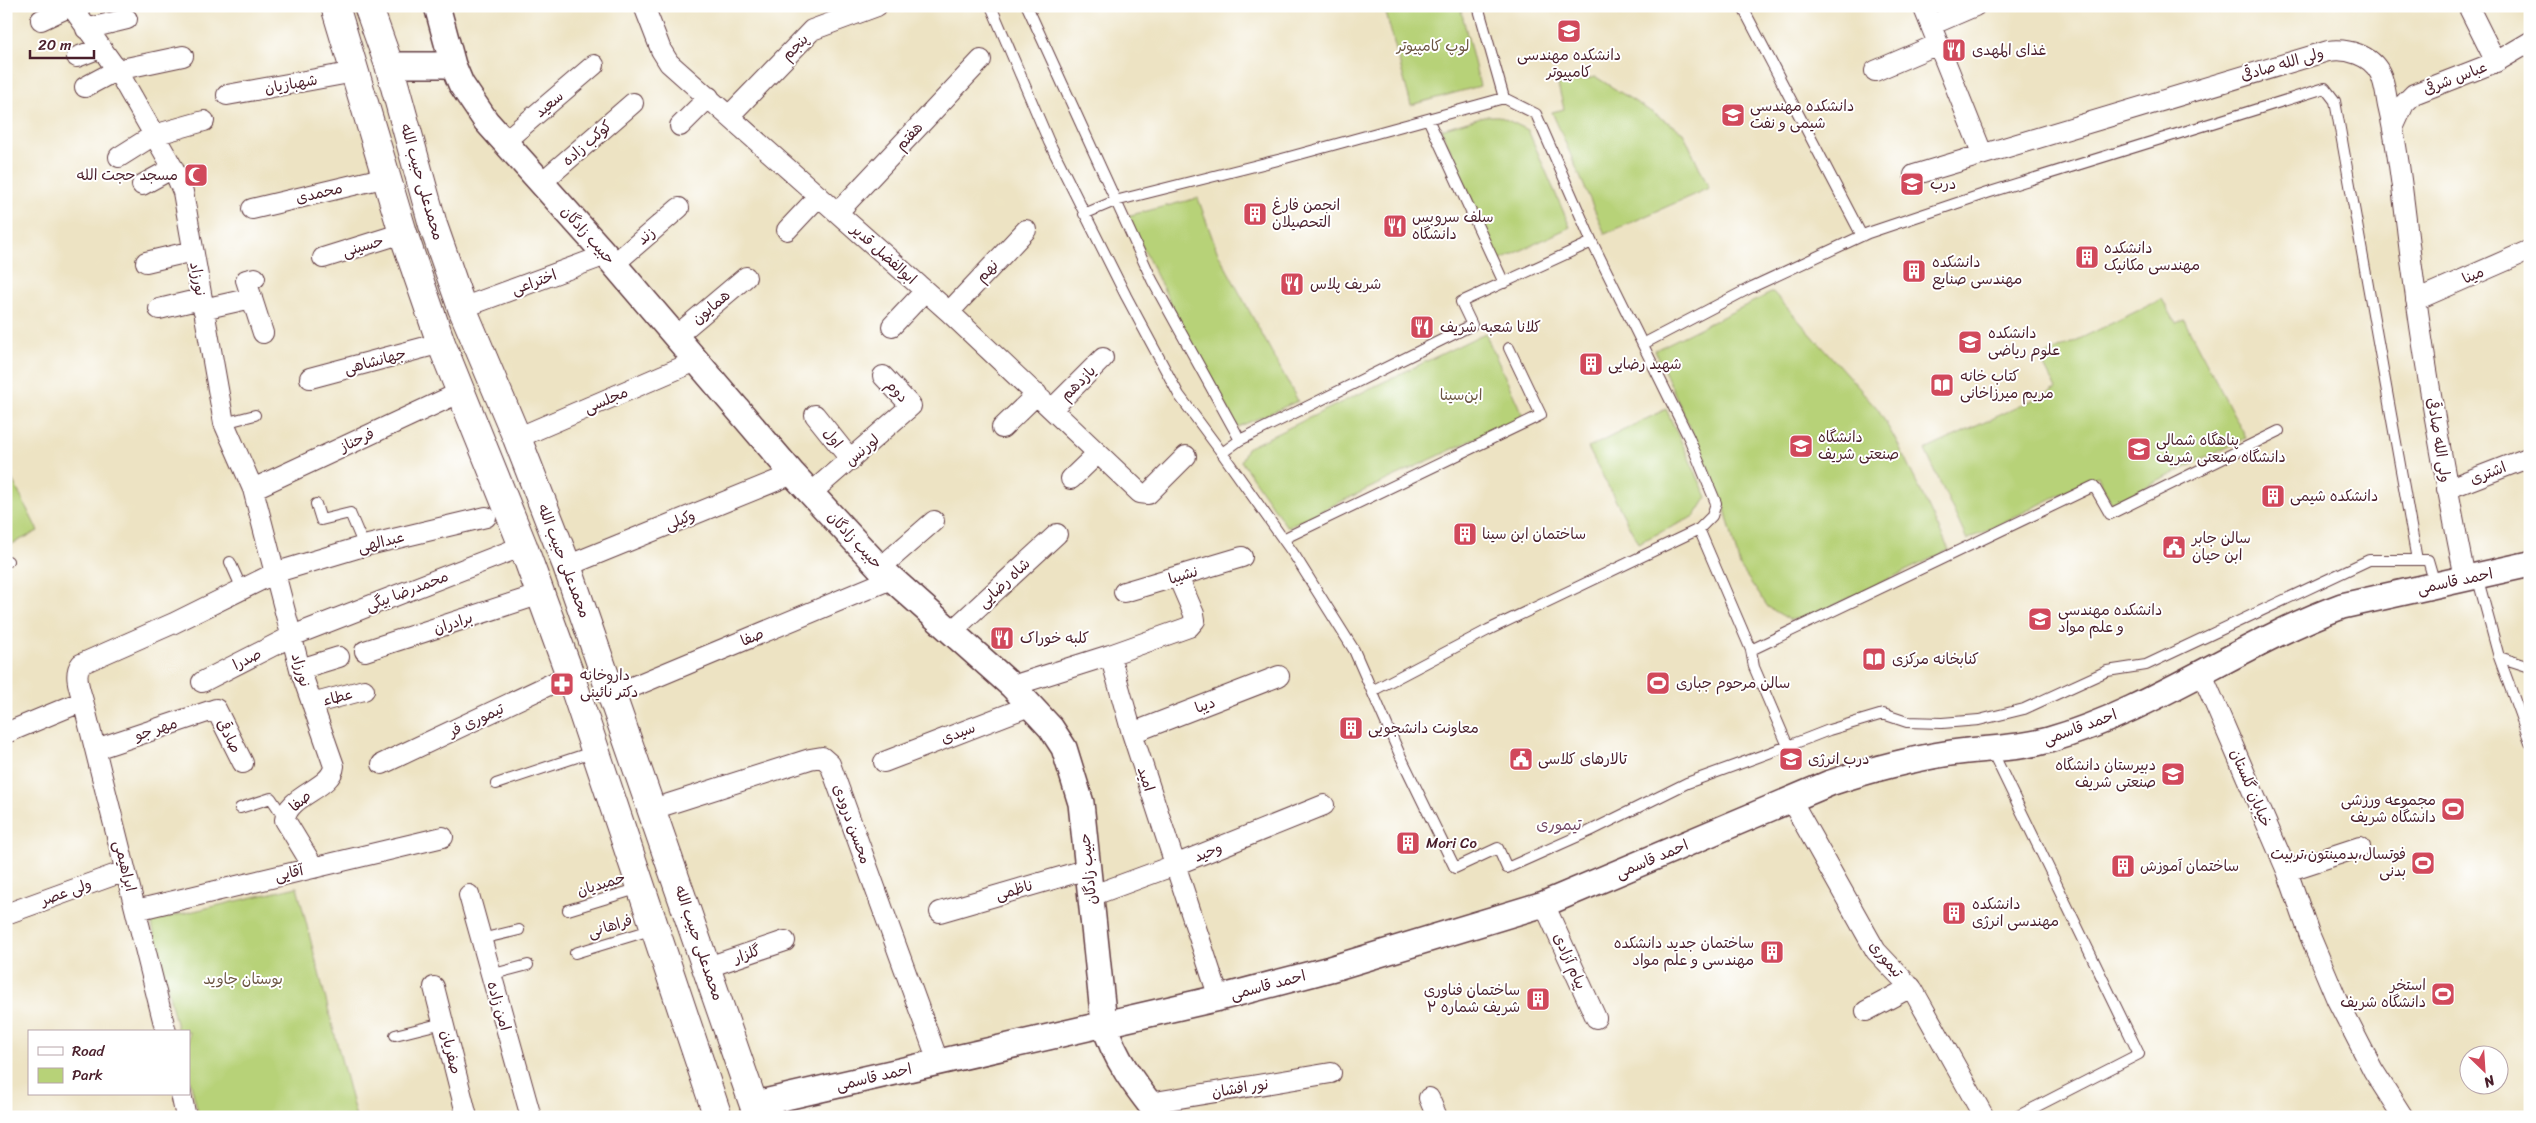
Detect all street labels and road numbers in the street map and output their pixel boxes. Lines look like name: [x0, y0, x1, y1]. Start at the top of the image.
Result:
street label: پنجم: [775, 27, 815, 67]
street label: ولی الله صادقی: [2237, 40, 2327, 88]
street label: عباس شرقی: [2419, 54, 2491, 102]
street label: شهبازیان: [262, 67, 320, 101]
street label: سعید: [528, 84, 570, 124]
street label: کوکب زاده: [556, 114, 618, 172]
street label: هفتم: [889, 115, 929, 157]
street label: محمدعلی حبیب الله: [393, 120, 451, 244]
street label: محمدی: [293, 175, 345, 211]
street label: حبیب زادگان: [554, 200, 622, 270]
street label: ابوالفضل قدیر: [843, 216, 923, 291]
street label: زند: [631, 220, 661, 252]
street label: حسینی: [339, 227, 387, 265]
street label: نهم: [969, 253, 1005, 289]
street label: مینا: [2458, 259, 2488, 291]
street label: نورزاد: [182, 260, 214, 298]
street label: اختراعی: [508, 262, 560, 302]
street label: همایون: [686, 283, 736, 331]
street label: جهانشاهی: [341, 340, 409, 382]
street label: یازدهم: [1054, 359, 1102, 407]
street label: دوم: [879, 373, 915, 409]
street label: مجلسی: [580, 379, 632, 421]
street label: ولی الله صادقی: [2419, 396, 2459, 484]
street label: فرحناز: [334, 421, 379, 460]
street label: اول: [816, 422, 850, 454]
street label: لورنس: [839, 427, 885, 473]
street label: اشتری: [2466, 454, 2510, 492]
street label: محمدعلی حبیب الله: [530, 500, 598, 622]
street label: وکیلی: [661, 502, 699, 538]
street label: حبیب زادگان: [821, 505, 889, 575]
street label: عبدالهی: [355, 524, 407, 560]
street label: شاه رضایی: [972, 551, 1036, 615]
street label: نشیبا: [1165, 558, 1201, 592]
street label: احمد قاسمی: [2415, 560, 2495, 602]
street label: محمدرضا بیگی: [362, 563, 452, 619]
street label: برادران: [430, 604, 476, 642]
street label: صفا: [736, 620, 768, 654]
street label: صدرا: [228, 641, 266, 677]
street label: نورزاد: [284, 650, 318, 690]
street label: عطاء: [320, 681, 356, 713]
street label: دیبا: [1191, 689, 1219, 721]
street label: تیموری فر: [442, 695, 509, 745]
street label: احمد قاسمی: [2039, 702, 2121, 752]
street label: مهر جو: [130, 710, 181, 748]
street label: صادقی: [209, 714, 249, 758]
street label: سیدی: [937, 714, 979, 752]
street label: خیابان گلستان: [2223, 745, 2279, 831]
street label: امید: [1130, 763, 1162, 795]
street label: محسن درودی: [826, 780, 878, 868]
street label: صفا: [283, 784, 317, 818]
street label: حبیب زادگان: [1071, 832, 1105, 906]
street label: احمد قاسمی: [1611, 832, 1693, 886]
street label: وحید: [1190, 835, 1226, 869]
street label: ابراهیمی: [106, 838, 144, 894]
street label: آقایی: [272, 857, 307, 889]
street label: حمیدیان: [573, 864, 629, 904]
street label: ولی عصر: [35, 871, 95, 914]
street label: ناظمی: [992, 872, 1036, 908]
street label: محمدعلی حبیب الله: [667, 882, 731, 1004]
street label: فراهانی: [584, 907, 636, 945]
street label: پیام آزادی: [1546, 929, 1594, 993]
street label: تیموری: [1862, 934, 1910, 984]
street label: گلزار: [729, 937, 764, 971]
street label: احمد قاسمی: [1227, 962, 1309, 1008]
street label: امن زاده: [480, 978, 518, 1034]
street label: صفریان: [433, 1027, 469, 1077]
street label: احمد قاسمی: [834, 1056, 914, 1098]
street label: نور افشان: [1210, 1071, 1270, 1105]

